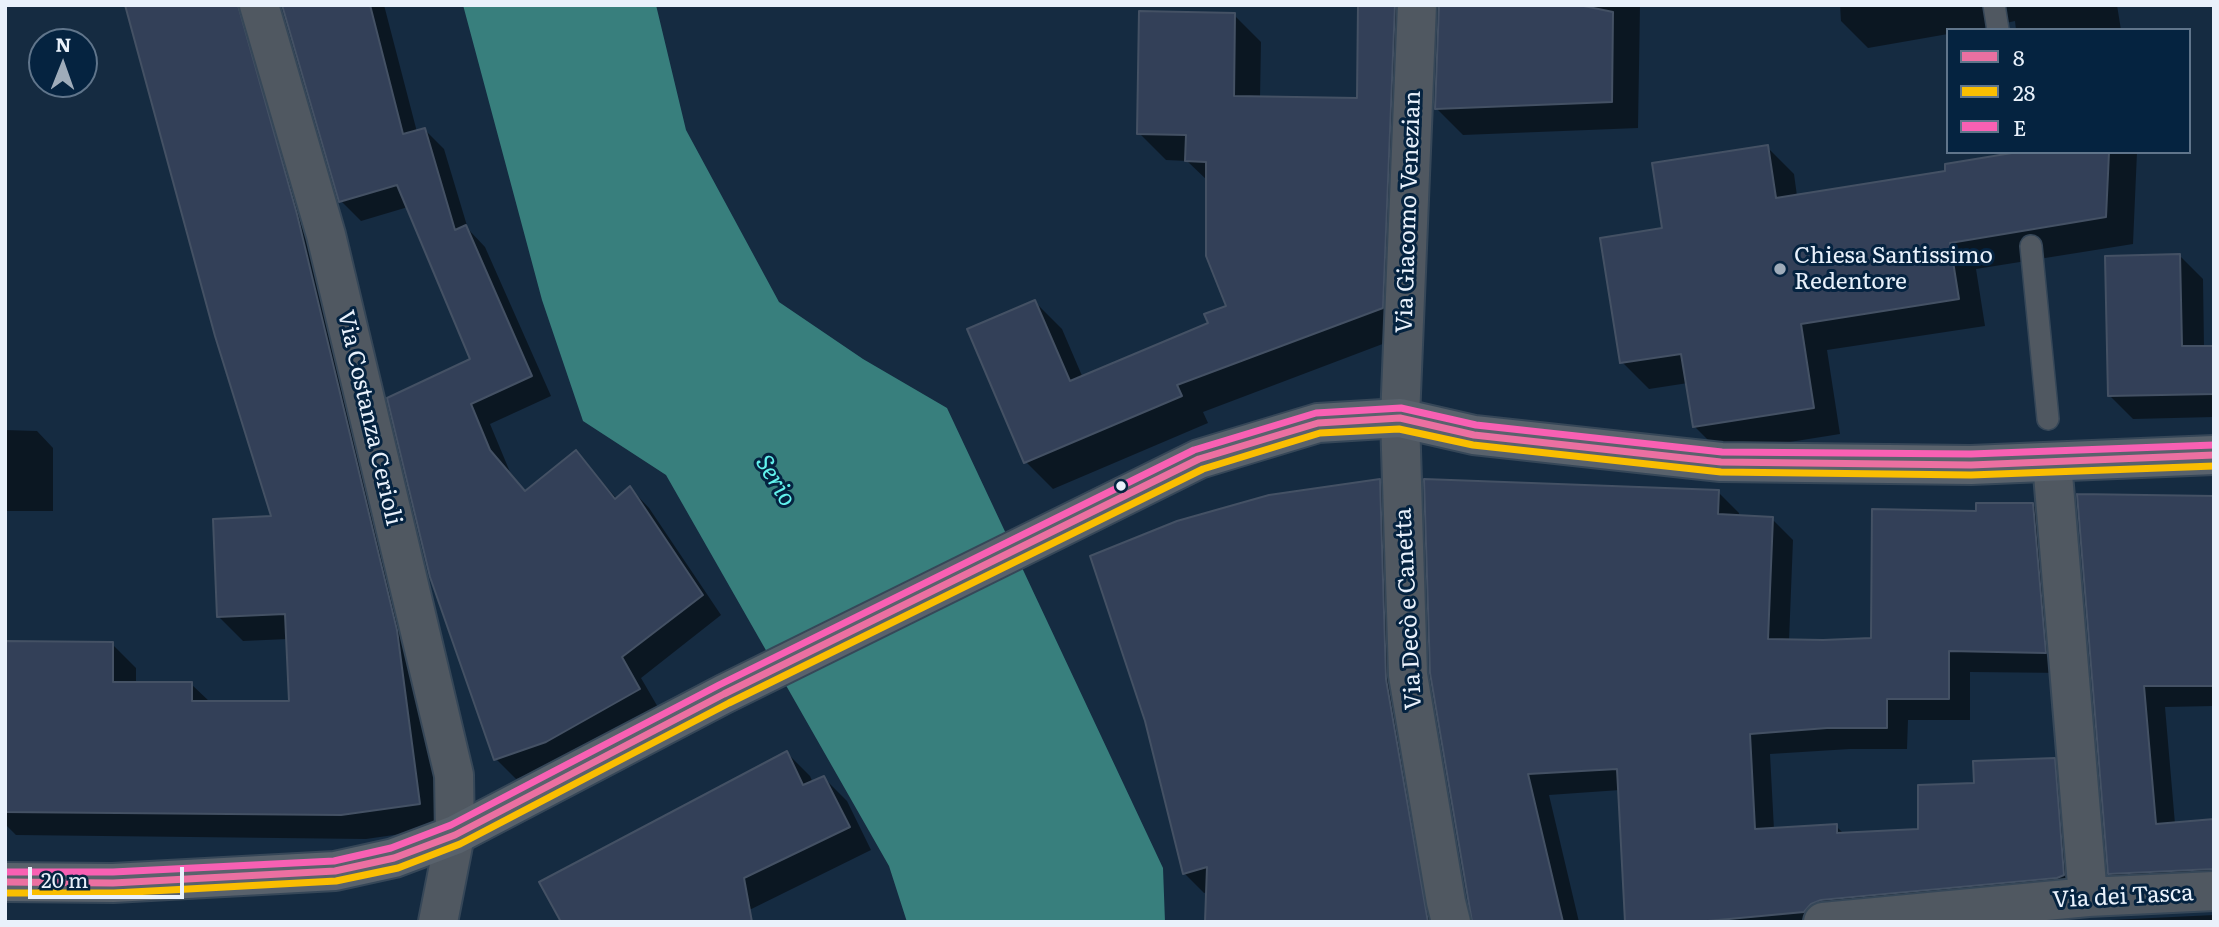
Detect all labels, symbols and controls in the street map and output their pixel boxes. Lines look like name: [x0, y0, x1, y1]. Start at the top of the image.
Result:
north arrow: [28, 28, 98, 98]
legend: [1946, 28, 2191, 154]
text: N: [55, 30, 72, 58]
text: 8: [2013, 41, 2025, 72]
text: 28: [2013, 76, 2035, 107]
street label: Via Giacomo Venezian: [1391, 90, 1427, 334]
text: E: [2013, 111, 2026, 142]
place label: Chiesa Santissimo Redentore: [1794, 242, 1993, 296]
marker: Chiesa Santissimo Redentore: [1772, 261, 1788, 277]
street label: Via Costanza Cerioli: [331, 308, 407, 528]
water label: Serio: [749, 450, 801, 512]
unlabelled marker: [1114, 479, 1128, 493]
street label: Via Decò e Canetta: [1390, 507, 1428, 711]
scale bar: [32, 853, 187, 897]
text: 20 m: [41, 863, 88, 894]
street label: Via dei Tasca: [2052, 880, 2194, 914]

